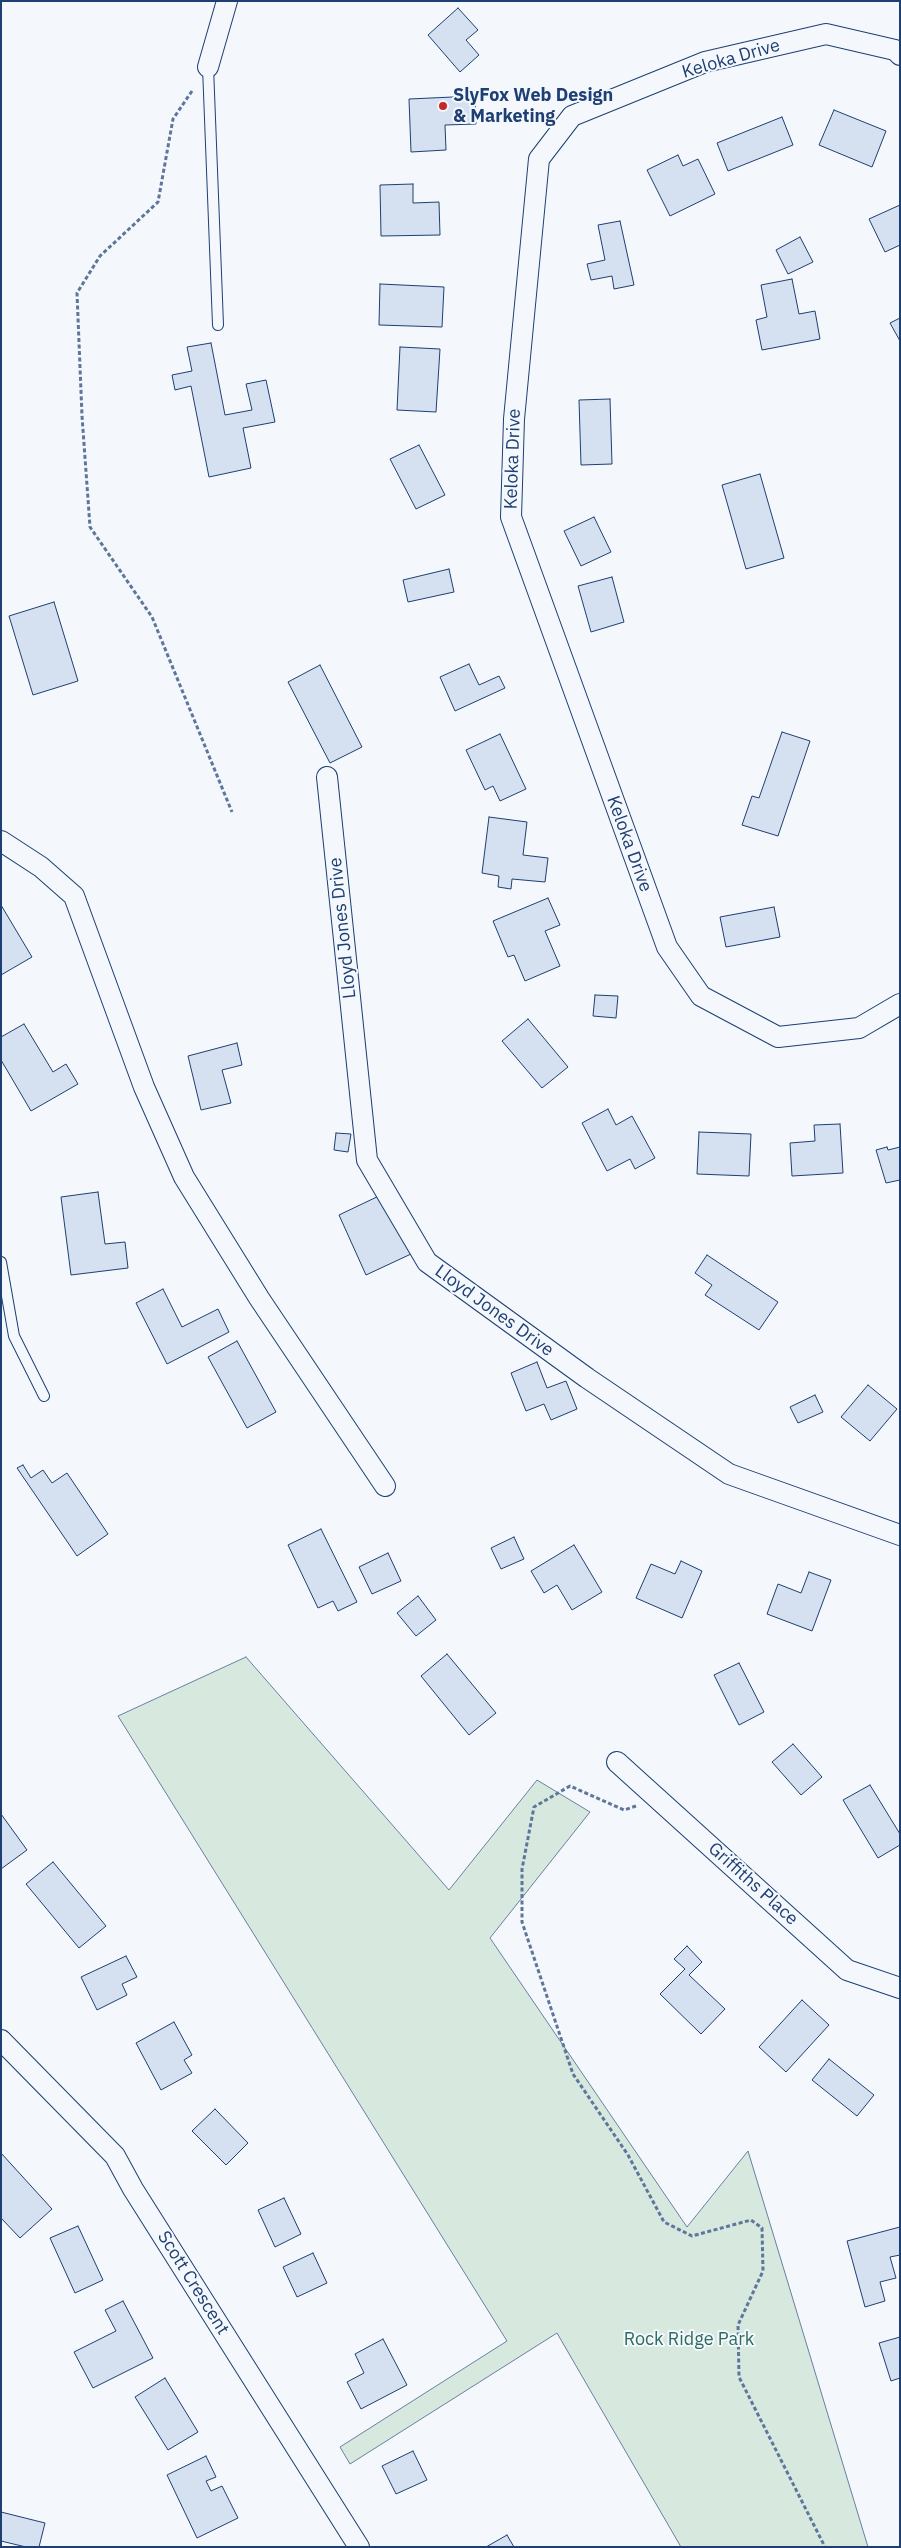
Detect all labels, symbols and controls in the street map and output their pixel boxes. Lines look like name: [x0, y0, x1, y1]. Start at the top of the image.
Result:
street label: Keloka Drive: [680, 35, 782, 83]
place label: SlyFox Web Design & Marketing: [453, 85, 613, 128]
marker: SlyFox Web Design & Marketing: [437, 100, 449, 112]
street label: Keloka Drive: [500, 408, 526, 510]
street label: Keloka Drive: [602, 793, 656, 895]
street label: Lloyd Jones Drive: [325, 856, 361, 1000]
street label: Lloyd Jones Drive: [430, 1261, 558, 1361]
street label: Griffiths Place: [704, 1838, 802, 1930]
street label: Scott Crescent: [153, 2227, 233, 2339]
park label: Rock Ridge Park: [624, 2329, 754, 2351]

